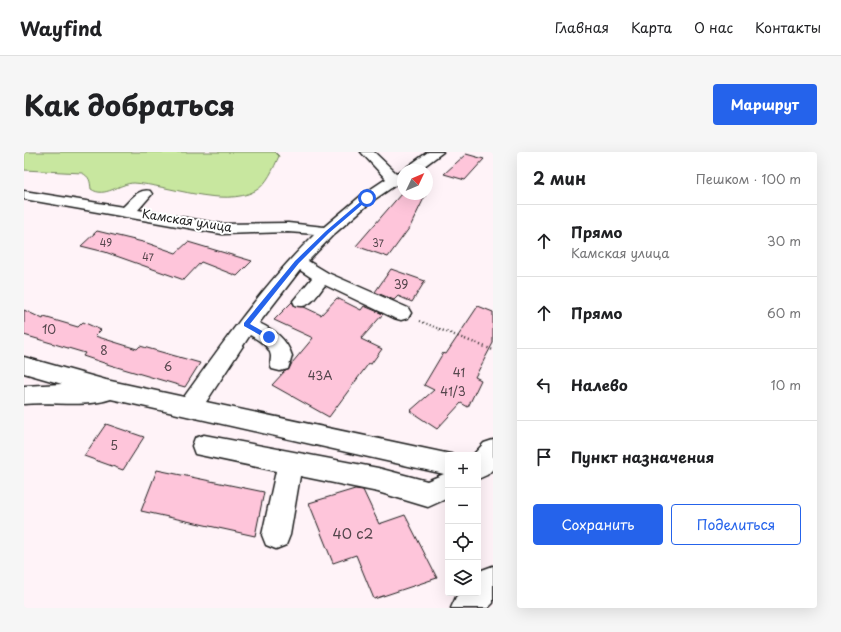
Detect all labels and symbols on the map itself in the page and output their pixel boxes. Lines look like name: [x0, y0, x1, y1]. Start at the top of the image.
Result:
north arrow: [397, 164, 433, 200]
route start: [358, 189, 376, 207]
street label: Камская улица: [141, 204, 234, 236]
house number: 49: [100, 235, 112, 250]
house number: 37: [372, 235, 385, 250]
house number: 47: [142, 249, 155, 264]
house number: 39: [394, 275, 408, 293]
house number: 10: [42, 320, 56, 338]
route end: [260, 328, 278, 346]
house number: 8: [100, 341, 108, 359]
house number: 6: [164, 357, 172, 375]
house number: 41: [453, 363, 465, 381]
house number: 43А: [308, 366, 332, 384]
house number: 41/3: [440, 382, 466, 400]
house number: 5: [110, 436, 118, 454]
house number: 40 с2: [333, 523, 374, 544]

